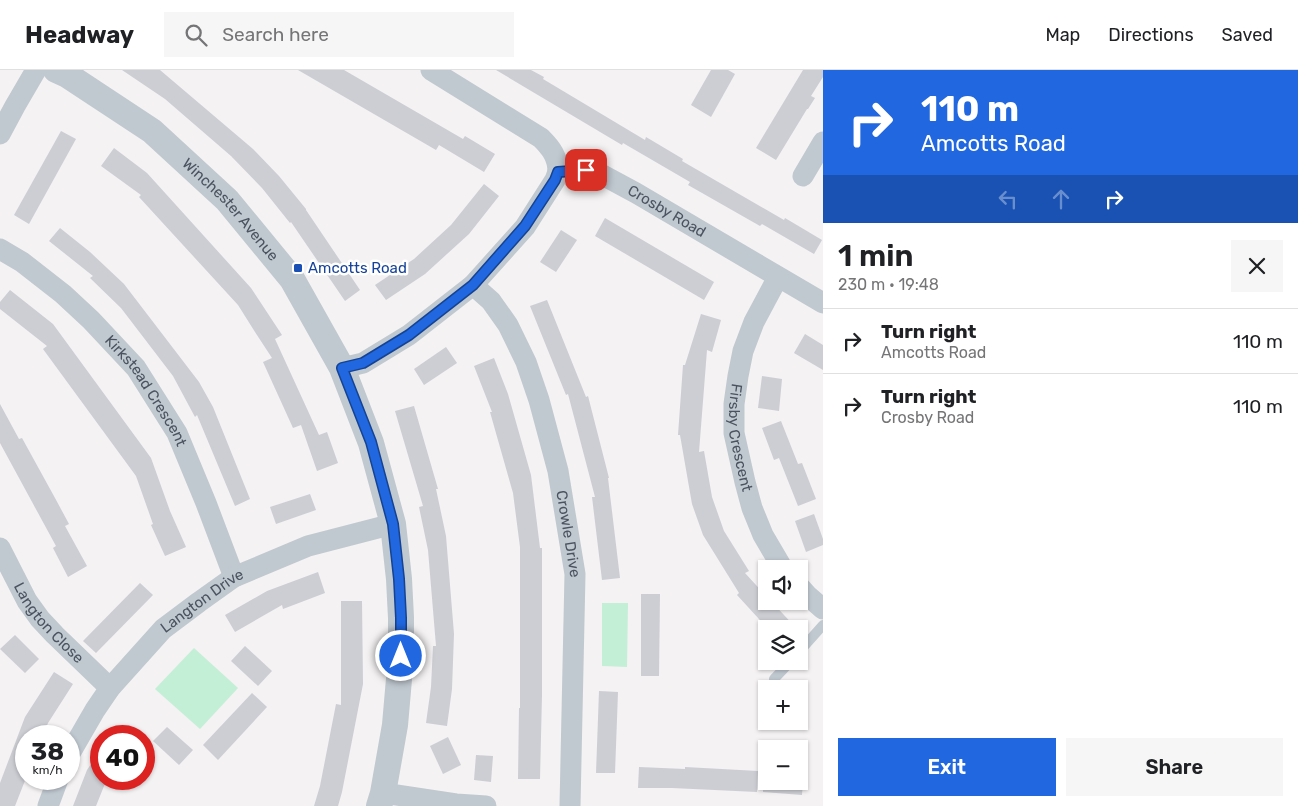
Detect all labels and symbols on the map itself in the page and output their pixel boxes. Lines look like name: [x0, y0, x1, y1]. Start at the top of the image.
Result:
pin: [565, 149, 607, 191]
street label: Winchester Avenue: [178, 154, 282, 264]
street label: Crosby Road: [625, 181, 709, 241]
place label: Amcotts Road: [308, 259, 407, 277]
marker: Amcotts Road: [292, 262, 304, 274]
street label: Kirkstead Crescent: [101, 332, 191, 449]
street label: Firsby Crescent: [724, 383, 756, 494]
street label: Crowle Drive: [552, 489, 584, 579]
street label: Langton Drive: [157, 565, 246, 637]
street label: Langton Close: [10, 579, 88, 667]
position arrow: [374, 629, 426, 681]
speed limit sign: 40: [90, 725, 155, 790]

